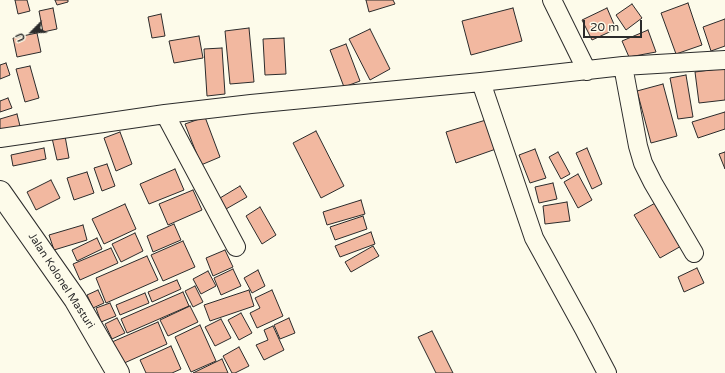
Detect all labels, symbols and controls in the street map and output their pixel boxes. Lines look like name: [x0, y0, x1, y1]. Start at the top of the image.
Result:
north arrow: [12, 12, 52, 52]
scale bar: [585, 12, 644, 38]
text: 20 m: [590, 20, 619, 34]
text: U: [13, 31, 28, 44]
street label: Jalan Kolonel Masturi: [25, 231, 97, 331]

